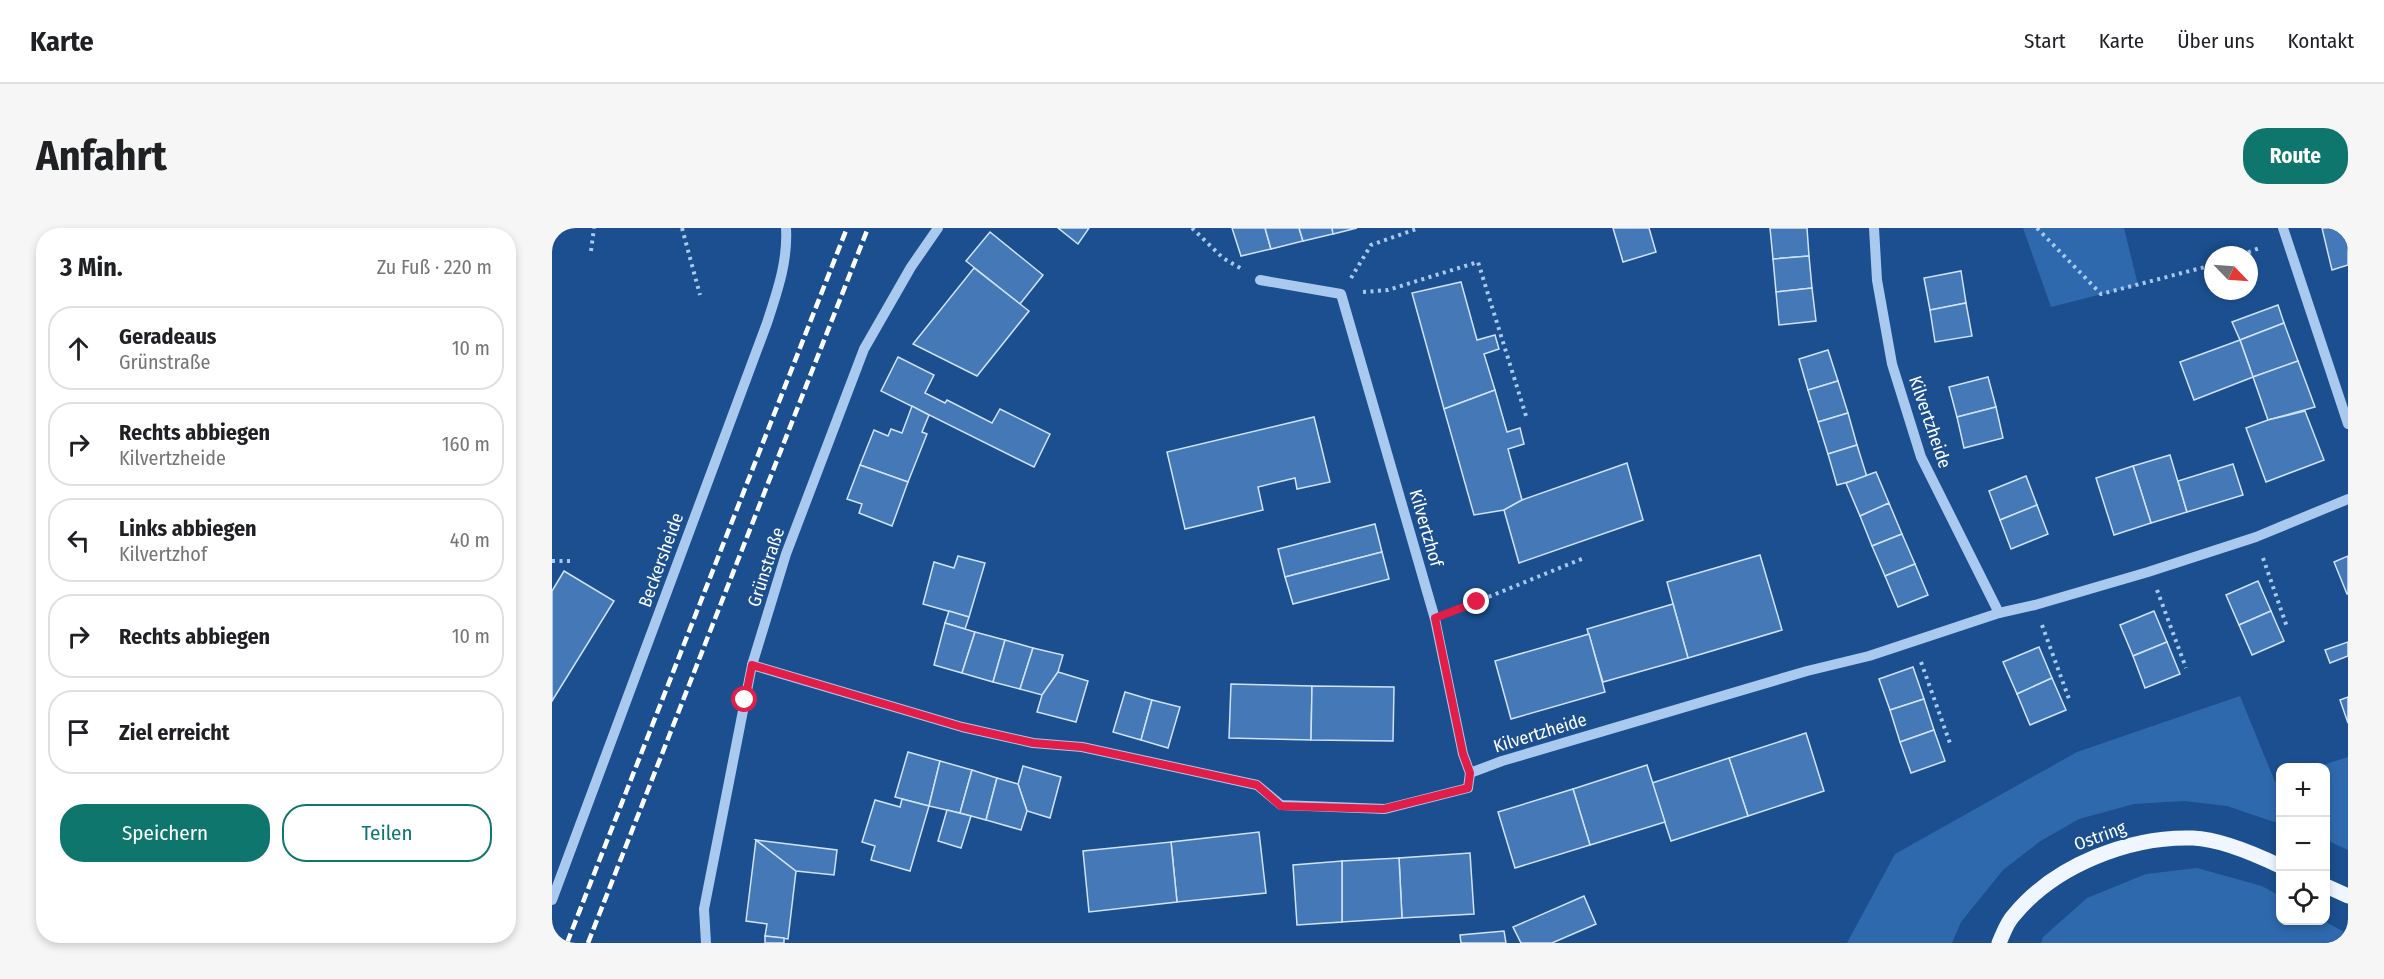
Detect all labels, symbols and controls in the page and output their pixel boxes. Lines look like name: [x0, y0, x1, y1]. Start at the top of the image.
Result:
text: Karte: [30, 25, 94, 58]
text: Start: [2024, 28, 2066, 54]
text: Karte: [2099, 28, 2144, 54]
text: Über uns: [2177, 28, 2254, 54]
text: Kontakt: [2287, 28, 2354, 54]
button: Route: [2243, 128, 2348, 184]
text: Anfahrt: [36, 131, 167, 181]
north arrow: [2204, 246, 2258, 300]
text: 3 Min.: [60, 252, 123, 283]
text: Zu Fuß · 220 m: [377, 255, 492, 279]
text: Geradeaus: [119, 323, 216, 350]
icon: ahead: [62, 332, 95, 365]
text: 10 m: [452, 336, 490, 360]
text: Grünstraße: [119, 350, 210, 374]
street label: Kilvertzheide: [1904, 373, 1956, 471]
text: Rechts abbiegen: [119, 419, 270, 446]
icon: right: [62, 428, 95, 461]
text: 160 m: [442, 432, 490, 456]
text: Kilvertzheide: [119, 446, 226, 470]
street label: Kilvertzhof: [1405, 487, 1448, 571]
street label: Beckersheide: [634, 510, 688, 610]
text: Links abbiegen: [119, 515, 257, 542]
icon: left: [62, 524, 95, 557]
street label: Grünstraße: [743, 524, 789, 609]
text: 40 m: [450, 528, 490, 552]
text: Kilvertzhof: [119, 542, 207, 566]
route end: [1463, 588, 1489, 614]
icon: right: [62, 620, 95, 653]
text: Rechts abbiegen: [119, 623, 270, 650]
text: 10 m: [452, 624, 490, 648]
route start: [731, 686, 757, 712]
street label: Kilvertzheide: [1491, 708, 1589, 758]
icon: arrive: [62, 716, 95, 749]
text: Ziel erreicht: [119, 719, 230, 746]
map controls: [2276, 763, 2330, 925]
button: +: [2276, 763, 2330, 817]
button: Speichern: [60, 804, 270, 862]
button: Teilen: [282, 804, 492, 862]
street label: Ostring: [2071, 816, 2129, 856]
button: −: [2276, 817, 2330, 871]
button: locate: [2276, 871, 2330, 925]

